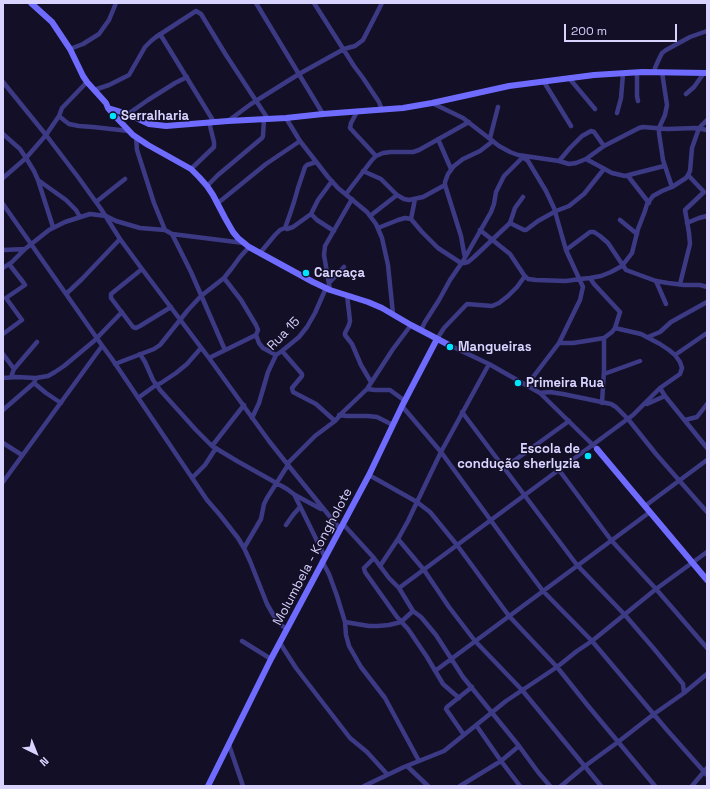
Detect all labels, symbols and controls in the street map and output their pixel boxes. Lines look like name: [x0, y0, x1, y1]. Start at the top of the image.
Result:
scale bar: [566, 16, 679, 42]
text: 200 m: [571, 23, 607, 39]
place label: Serralharia: [121, 108, 189, 124]
marker: Serralharia: [108, 111, 118, 121]
place label: Carcaça: [314, 265, 365, 281]
marker: Carcaça: [301, 268, 311, 278]
street label: Rua 15: [264, 314, 304, 354]
place label: Mangueiras: [458, 339, 532, 355]
marker: Mangueiras: [445, 342, 455, 352]
place label: Primeira Rua: [526, 375, 604, 391]
marker: Primeira Rua: [513, 378, 523, 388]
place label: Escola de condução sherlyzia: [457, 441, 580, 472]
marker: Escola de condução sherlyzia: [583, 451, 593, 461]
street label: Molumbela - Kongholote: [270, 486, 356, 628]
north arrow: [16, 733, 56, 773]
text: N: [37, 754, 52, 769]

